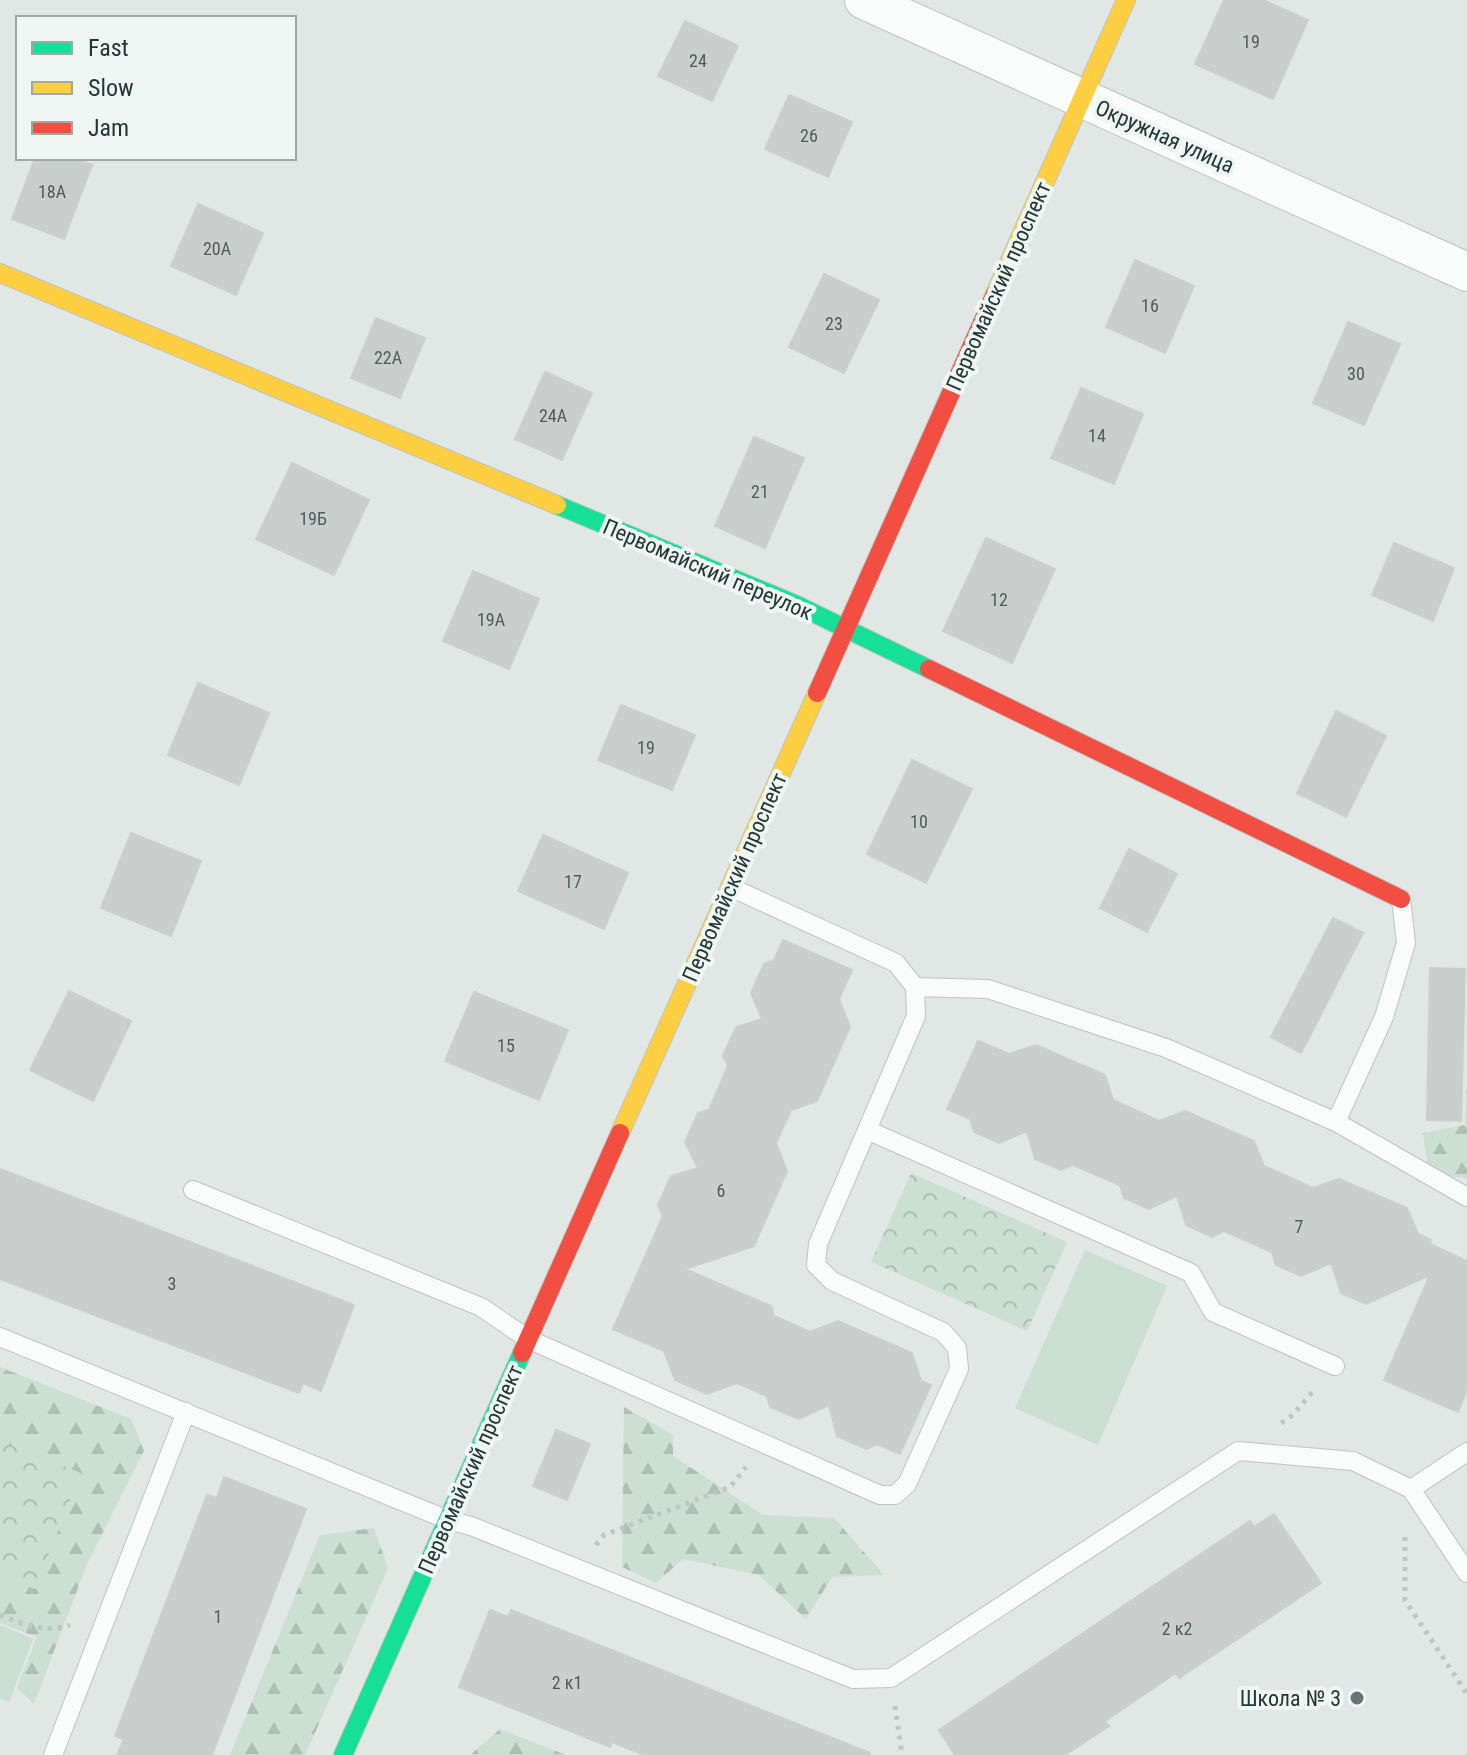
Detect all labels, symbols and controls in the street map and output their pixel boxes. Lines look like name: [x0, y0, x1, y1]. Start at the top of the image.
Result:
legend: [16, 16, 296, 160]
house number: 19: [1242, 31, 1260, 52]
text: Fast: [88, 34, 129, 62]
house number: 24: [689, 50, 707, 71]
text: Slow: [88, 74, 134, 102]
street label: Окружная улица: [1092, 95, 1238, 178]
text: Jam: [88, 114, 129, 142]
house number: 26: [800, 125, 818, 146]
street label: Первомайский проспект: [941, 178, 1056, 394]
house number: 18А: [38, 181, 67, 202]
house number: 20А: [203, 238, 232, 259]
house number: 16: [1141, 295, 1159, 316]
house number: 23: [825, 313, 843, 334]
house number: 22А: [374, 347, 403, 368]
house number: 30: [1347, 363, 1365, 384]
house number: 24А: [539, 405, 568, 426]
house number: 14: [1088, 425, 1106, 446]
house number: 21: [751, 481, 769, 502]
house number: 19Б: [299, 508, 327, 529]
street label: Первомайский переулок: [599, 514, 817, 625]
house number: 12: [990, 589, 1008, 610]
house number: 19А: [477, 609, 506, 630]
house number: 19: [637, 737, 655, 758]
street label: Первомайский проспект: [677, 769, 792, 985]
house number: 10: [910, 811, 928, 832]
house number: 17: [564, 871, 582, 892]
house number: 15: [497, 1035, 515, 1056]
house number: 6: [717, 1180, 725, 1201]
house number: 7: [1295, 1216, 1304, 1237]
house number: 3: [168, 1273, 176, 1294]
street label: Первомайский проспект: [413, 1361, 528, 1577]
house number: 1: [214, 1606, 222, 1627]
house number: 2 к2: [1162, 1618, 1192, 1639]
house number: 2 к1: [552, 1672, 582, 1693]
place label: Школа № 3: [1240, 1686, 1341, 1711]
marker: Школа № 3: [1348, 1689, 1366, 1707]

